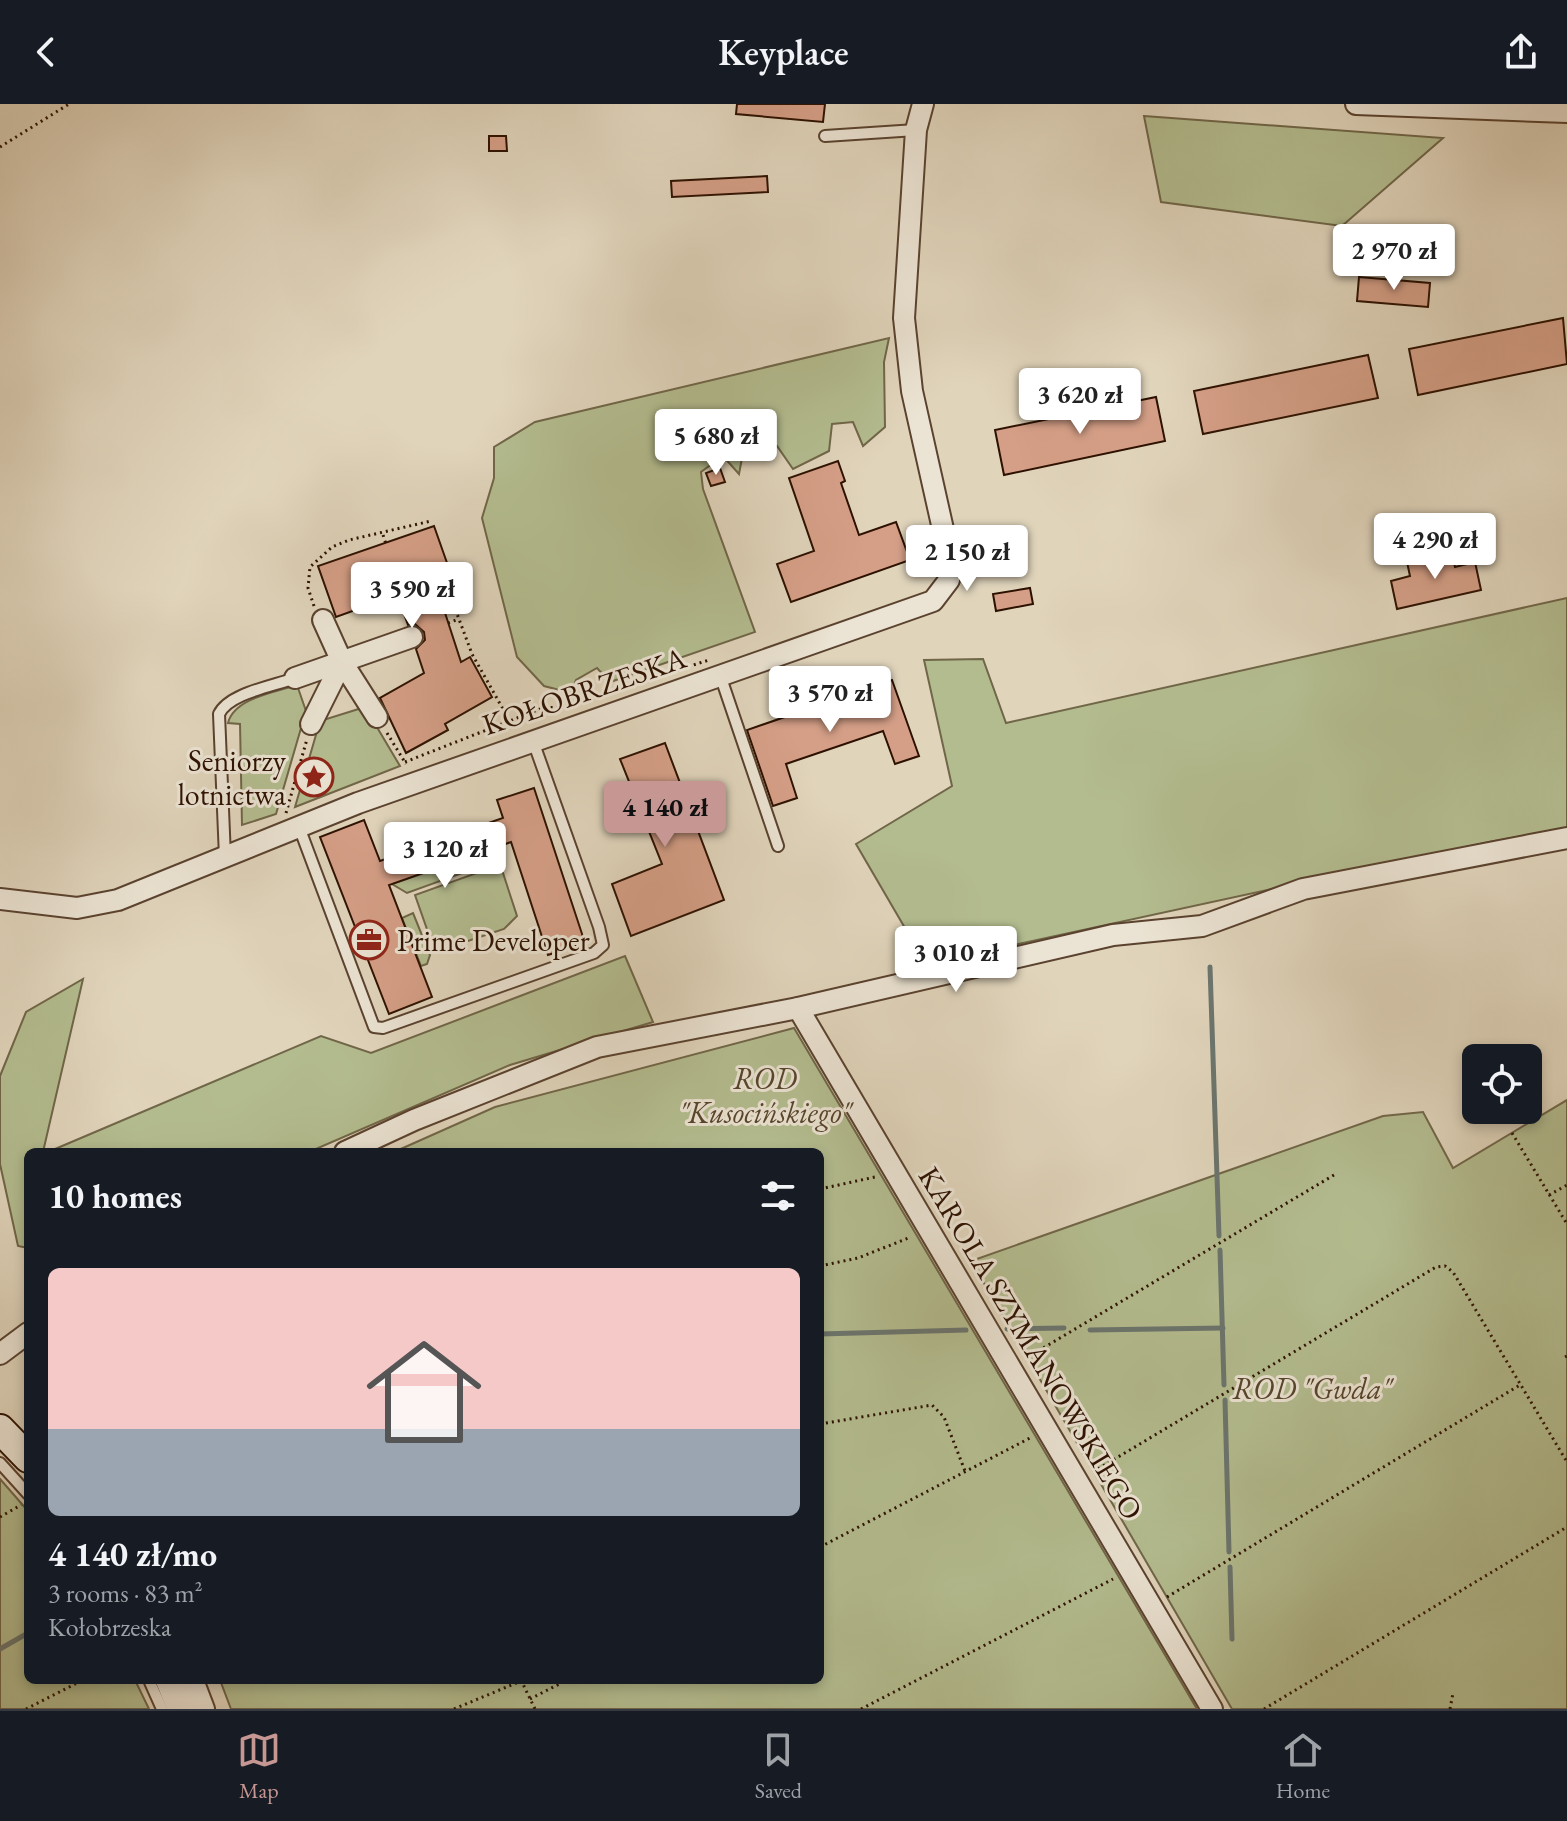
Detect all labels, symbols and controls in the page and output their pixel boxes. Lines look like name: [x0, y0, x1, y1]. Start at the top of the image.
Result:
text: Keyplace: [718, 29, 849, 76]
icon: back: [24, 30, 68, 74]
icon: share: [1499, 30, 1543, 74]
pin: 2 970 zł: [1311, 224, 1477, 292]
text: 2 970 zł: [1351, 233, 1437, 267]
pin: 3 620 zł: [997, 368, 1163, 436]
text: 3 620 zł: [1037, 377, 1123, 411]
pin: 5 680 zł: [633, 409, 799, 477]
text: 5 680 zł: [673, 418, 759, 452]
pin: 4 290 zł: [1352, 513, 1518, 581]
text: 4 290 zł: [1392, 522, 1478, 556]
pin: 2 150 zł: [884, 525, 1050, 593]
text: 2 150 zł: [924, 534, 1010, 568]
pin: 3 590 zł: [329, 562, 495, 630]
text: 3 590 zł: [369, 571, 455, 605]
street label: KOŁOBRZESKA: [477, 638, 691, 744]
pin: 3 570 zł: [747, 666, 913, 734]
text: 3 570 zł: [787, 675, 873, 709]
place label: Seniorzy lotnictwa: [178, 741, 287, 814]
place icon: Seniorzy lotnictwa: [293, 756, 335, 798]
pin: 4 140 zł: [582, 781, 748, 849]
text: 4 140 zł: [622, 790, 708, 824]
pin: 3 120 zł: [362, 822, 528, 890]
text: 3 120 zł: [402, 831, 488, 865]
office icon: Prime Developer: [348, 919, 390, 961]
place label: Prime Developer: [397, 921, 590, 960]
pin: 3 010 zł: [873, 926, 1039, 994]
text: 3 010 zł: [913, 935, 999, 969]
map controls: [1462, 1044, 1542, 1124]
button: locate: [1462, 1044, 1542, 1124]
park label: ROD "Kusocińskiego": [678, 1059, 855, 1132]
street label: KAROLA SZYMANOWSKIEGO: [910, 1159, 1152, 1527]
text: 10 homes: [48, 1174, 182, 1218]
icon: filters: [756, 1174, 800, 1218]
icon: home: [352, 1320, 496, 1464]
park label: ROD "Gwda": [1232, 1369, 1395, 1408]
text: 4 140 zł/mo: [48, 1532, 217, 1576]
text: 3 rooms · 83 m²: [48, 1576, 203, 1610]
text: Kołobrzeska: [48, 1610, 171, 1644]
tab: Map: [237, 1728, 281, 1805]
tab: Saved: [755, 1728, 802, 1805]
tab: Home: [1276, 1728, 1330, 1805]

